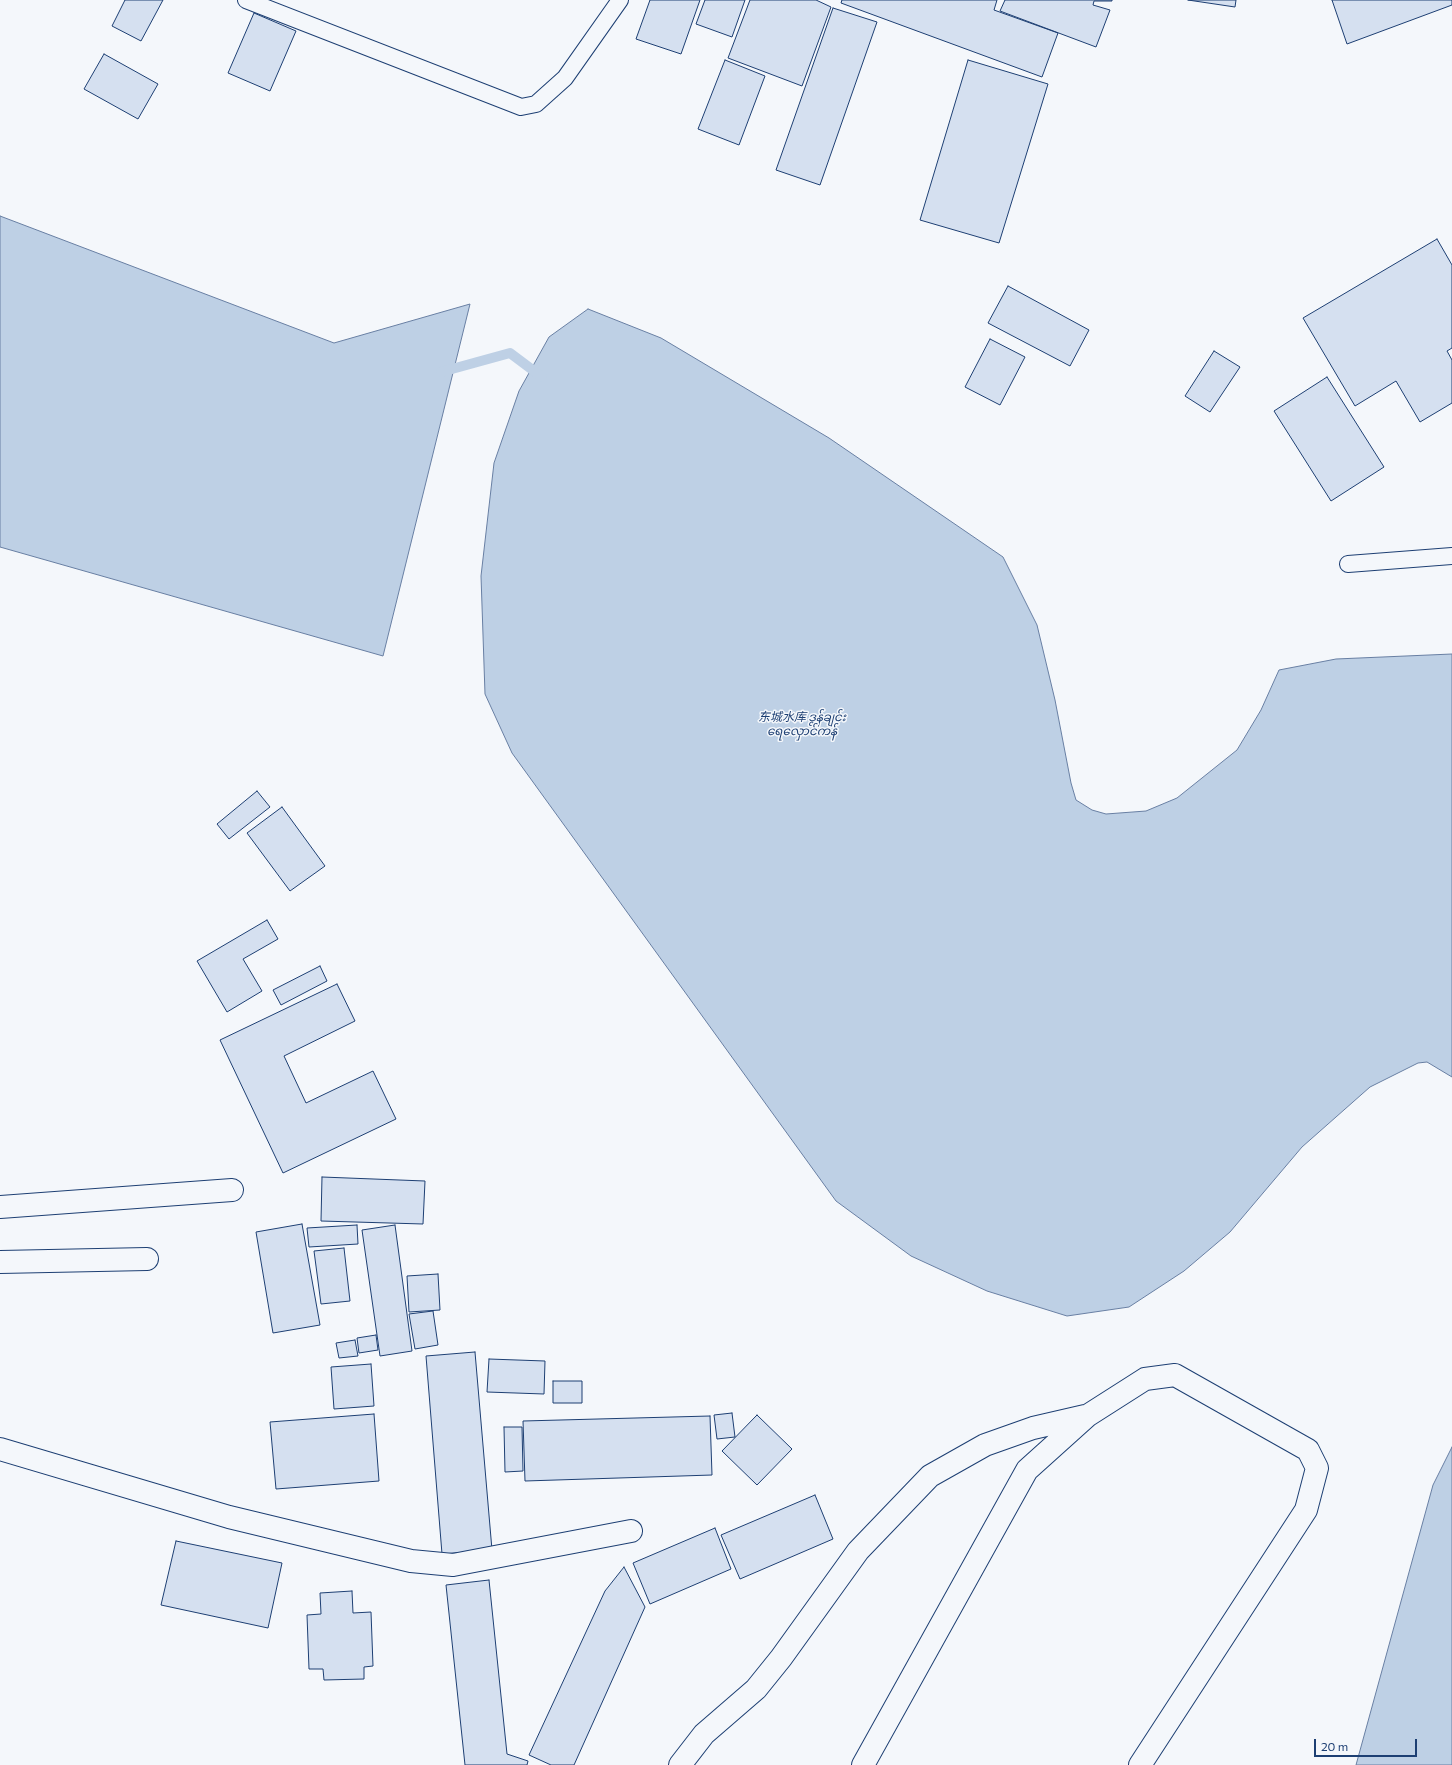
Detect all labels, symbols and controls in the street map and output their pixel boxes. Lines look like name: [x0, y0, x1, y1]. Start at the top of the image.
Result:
water label: 东城水库 ဒွန်ချင်း ရေလှောင်ကန်: [758, 710, 846, 738]
scale bar: [1316, 1731, 1419, 1757]
text: 20 m: [1321, 1739, 1348, 1753]

